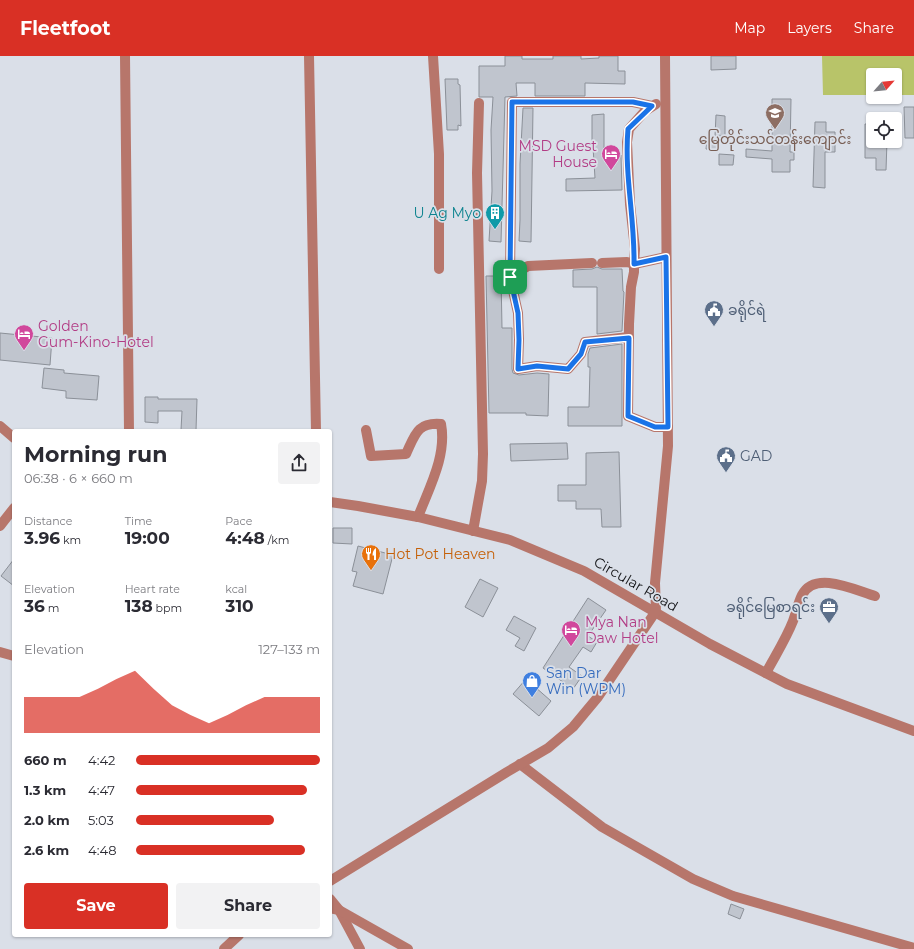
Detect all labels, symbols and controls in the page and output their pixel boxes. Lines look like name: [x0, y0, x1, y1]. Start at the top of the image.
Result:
text: Fleetfoot: [20, 17, 110, 40]
text: Map: [734, 19, 765, 37]
text: Layers: [787, 19, 832, 37]
text: Share: [854, 19, 894, 37]
north arrow: [866, 68, 902, 104]
map controls: [866, 68, 902, 148]
school or university icon: မြေတိုင်းသင်တန်းကျောင်း: [764, 102, 786, 130]
button: locate: [866, 112, 902, 148]
place label: မြေတိုင်းသင်တန်းကျောင်း: [699, 129, 851, 151]
place label: MSD Guest House: [519, 137, 597, 171]
hotel icon: MSD Guest House: [600, 143, 622, 171]
building icon: U Ag Myo: [484, 202, 506, 230]
place label: U Ag Myo: [413, 204, 481, 222]
pin: [493, 260, 527, 294]
icon: arrive: [499, 266, 521, 288]
public building icon: ခရိုင်ရဲ: [703, 299, 725, 327]
place label: ခရိုင်ရဲ: [728, 300, 767, 322]
place label: Golden Gum-Kino-Hotel: [38, 317, 154, 351]
hotel icon: Golden Gum-Kino-Hotel: [13, 323, 35, 351]
text: Morning run: [24, 441, 167, 468]
button: share: [278, 442, 320, 484]
public building icon: GAD: [715, 445, 737, 473]
place label: GAD: [740, 447, 772, 465]
text: 06:38 · 6 × 660 m: [24, 470, 133, 486]
text: Distance: [24, 514, 72, 528]
text: Time: [125, 514, 152, 528]
text: Pace: [225, 514, 252, 528]
text: 3.96: [24, 528, 60, 548]
text: 19:00: [125, 528, 170, 548]
text: 4:48: [225, 528, 265, 548]
text: km: [60, 533, 81, 547]
text: /km: [265, 533, 290, 547]
restaurant icon: Hot Pot Heaven: [360, 543, 382, 571]
place label: Hot Pot Heaven: [385, 545, 496, 563]
street label: Circular Road: [591, 553, 681, 615]
text: Elevation: [24, 582, 75, 596]
text: Heart rate: [125, 582, 180, 596]
text: kcal: [225, 582, 247, 596]
text: 36: [24, 596, 45, 616]
text: 138: [125, 596, 153, 616]
text: 310: [225, 596, 254, 616]
office icon: ခရိုင်မြေစာရင်း: [818, 596, 840, 624]
place label: ခရိုင်မြေစာရင်း: [726, 597, 815, 619]
text: m: [45, 601, 59, 615]
text: bpm: [153, 601, 182, 615]
place label: Mya Nan Daw Hotel: [585, 613, 658, 647]
hotel icon: Mya Nan Daw Hotel: [560, 619, 582, 647]
text: Elevation: [24, 641, 84, 657]
text: 127–133 m: [258, 641, 320, 657]
place label: San Dar Win (WPM): [546, 664, 626, 698]
shop icon: San Dar Win (WPM): [521, 670, 543, 698]
text: 660 m: [24, 752, 67, 768]
text: 4:42: [88, 752, 115, 768]
text: 1.3 km: [24, 782, 66, 798]
text: 4:47: [88, 782, 115, 798]
text: 2.0 km: [24, 812, 70, 828]
text: 5:03: [88, 812, 114, 828]
text: 2.6 km: [24, 842, 69, 858]
text: 4:48: [88, 842, 116, 858]
button: Save: [24, 883, 168, 929]
button: Share: [176, 883, 320, 929]

